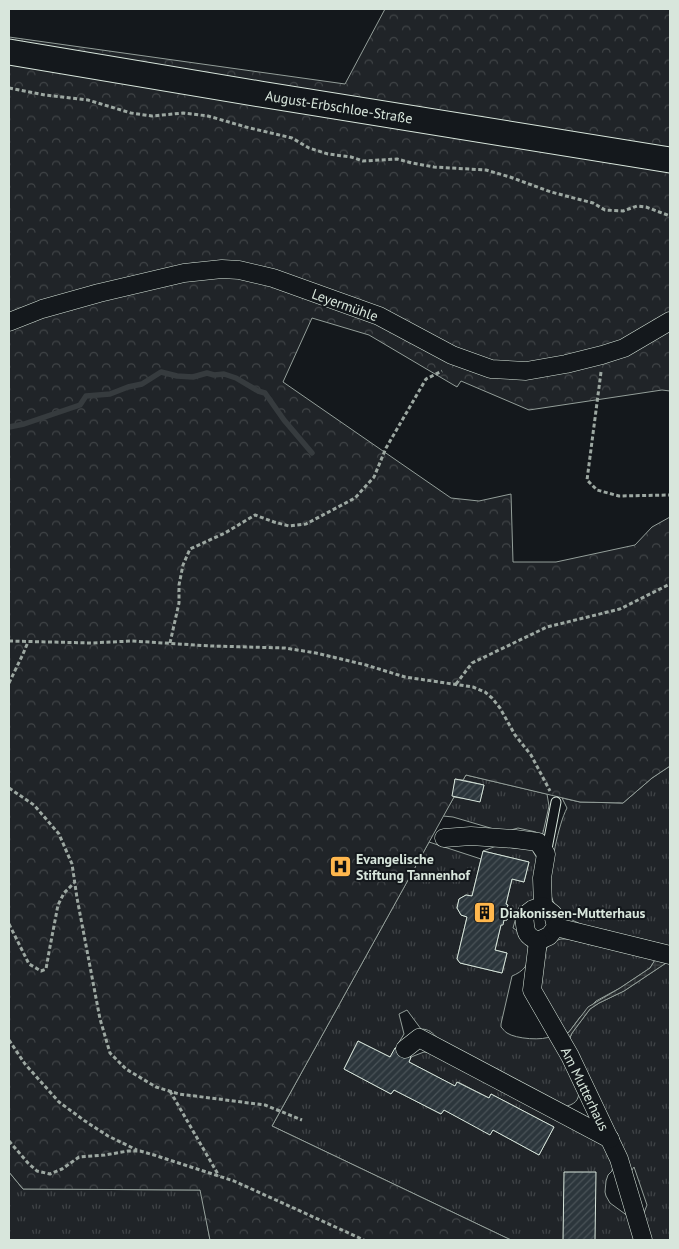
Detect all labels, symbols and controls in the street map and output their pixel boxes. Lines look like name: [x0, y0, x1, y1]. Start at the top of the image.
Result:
street label: August-Erbschloe-Straße: [264, 86, 414, 128]
street label: Leyermühle: [309, 285, 381, 325]
place label: Evangelische Stiftung Tannenhof: [356, 850, 471, 884]
hospital icon: Evangelische Stiftung Tannenhof: [328, 855, 352, 879]
building icon: Diakonissen-Mutterhaus: [472, 901, 496, 925]
place label: Diakonissen-Mutterhaus: [500, 904, 645, 922]
street label: Am Mutterhaus: [557, 1044, 613, 1134]

